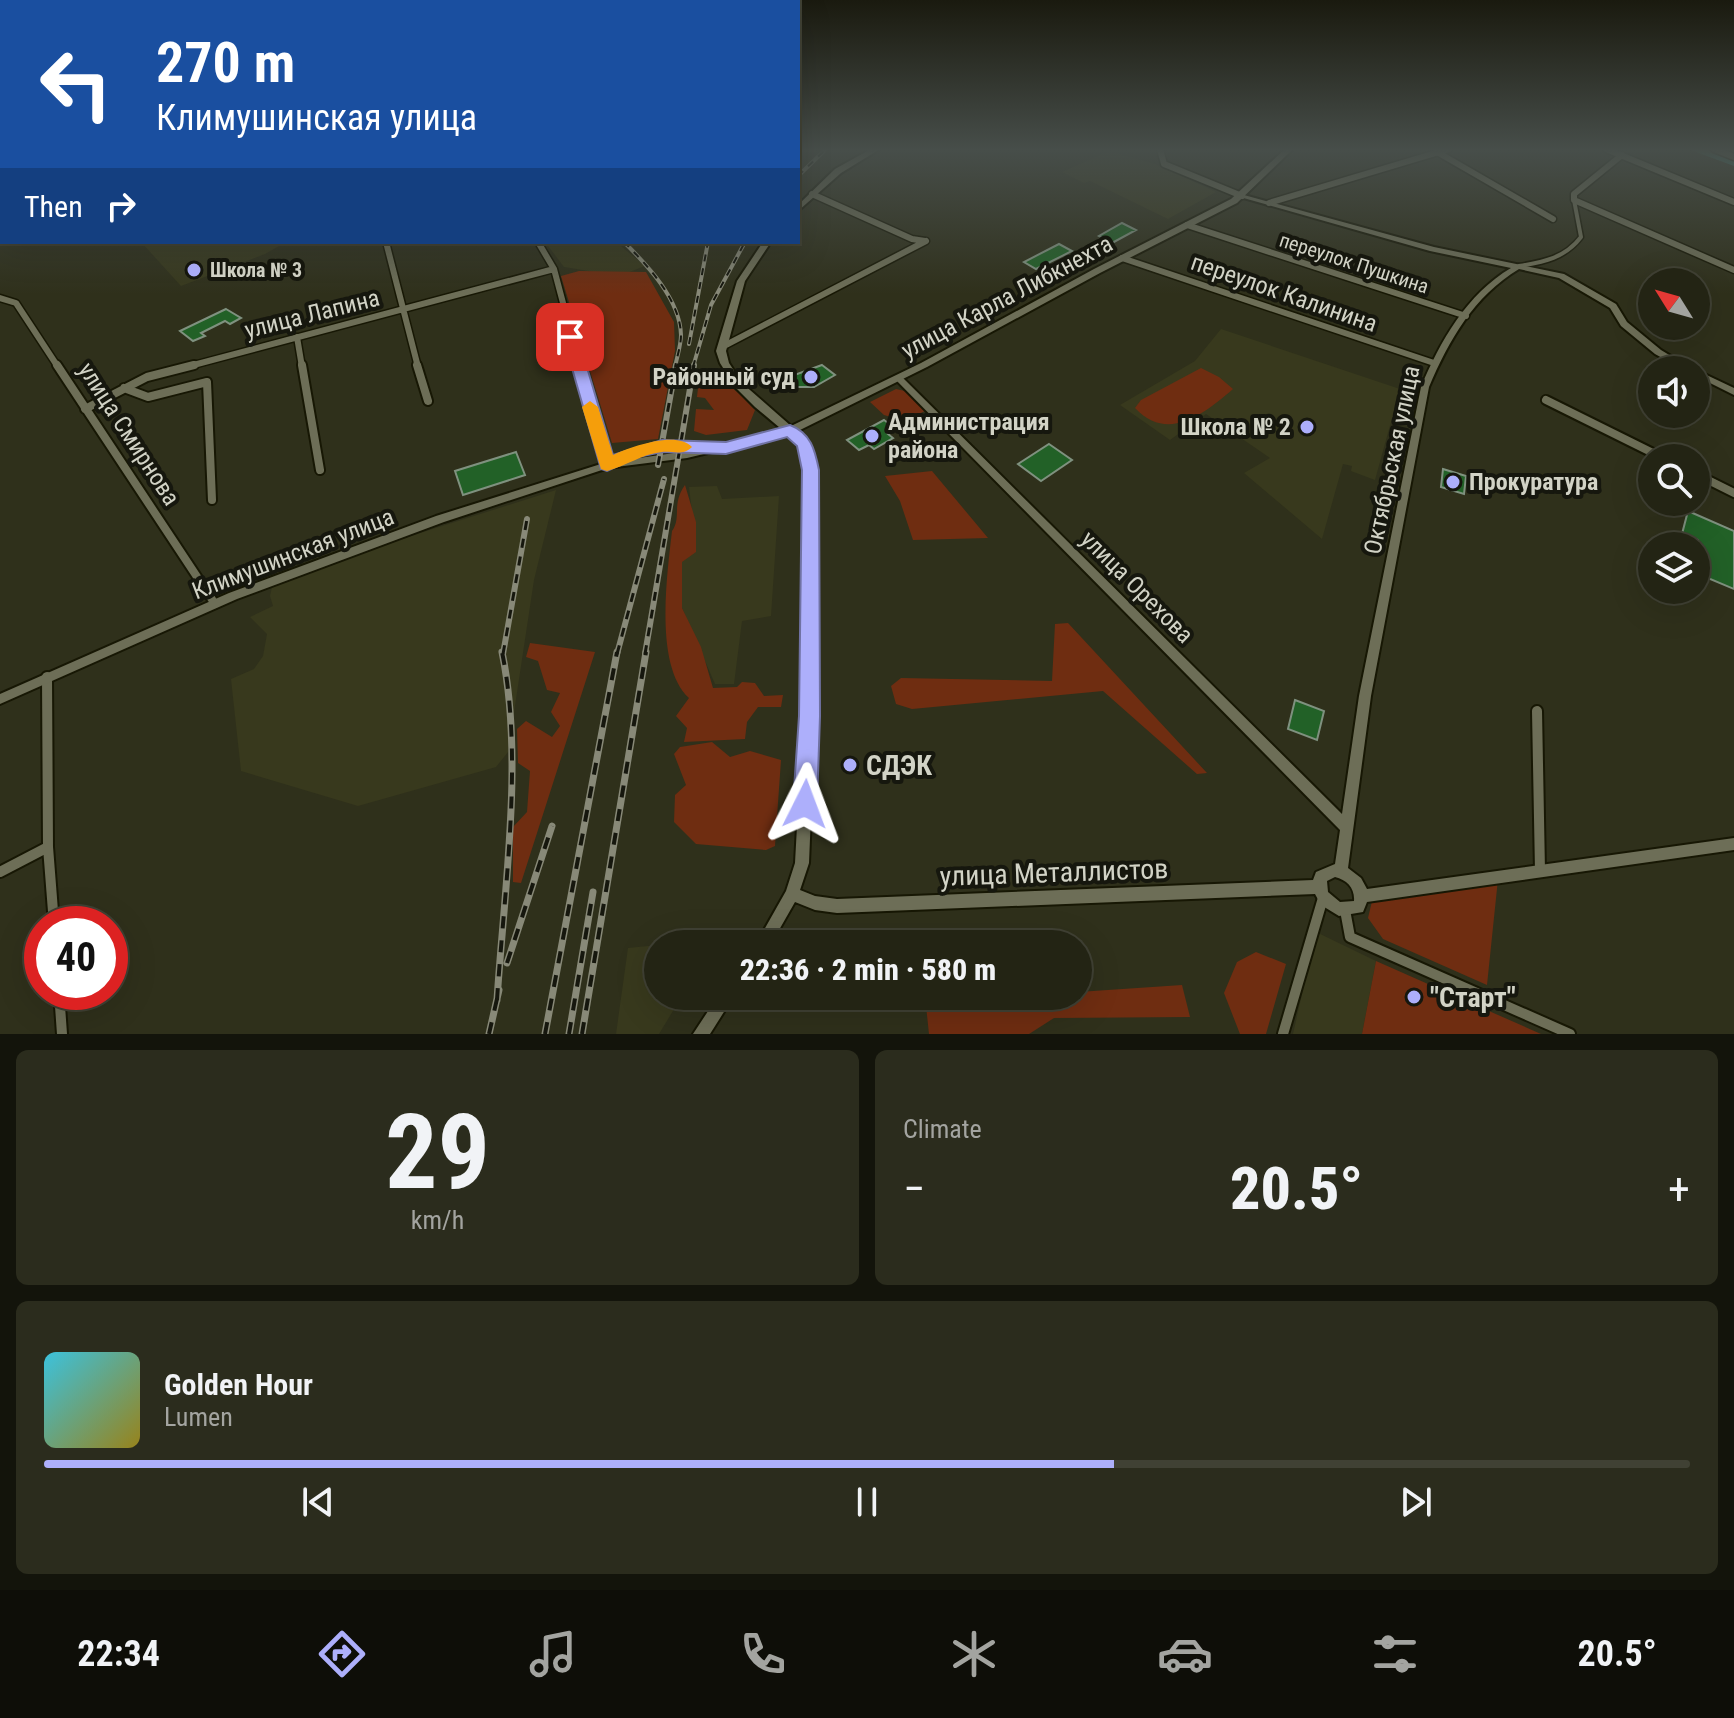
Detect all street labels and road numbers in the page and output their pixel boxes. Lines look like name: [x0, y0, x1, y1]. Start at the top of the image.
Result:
street label: переулок Пушкина: [1276, 228, 1432, 298]
street label: улица Карла Либкнехта: [897, 229, 1117, 365]
street label: переулок Калинина: [1187, 248, 1381, 338]
street label: улица Лапина: [242, 284, 382, 344]
street label: улица Смирнова: [72, 357, 186, 511]
street label: Октябрьская улица: [1358, 363, 1426, 557]
street label: Климушинская улица: [188, 503, 398, 605]
street label: улица Орехова: [1075, 525, 1199, 649]
street label: улица Металлистов: [939, 852, 1169, 893]

